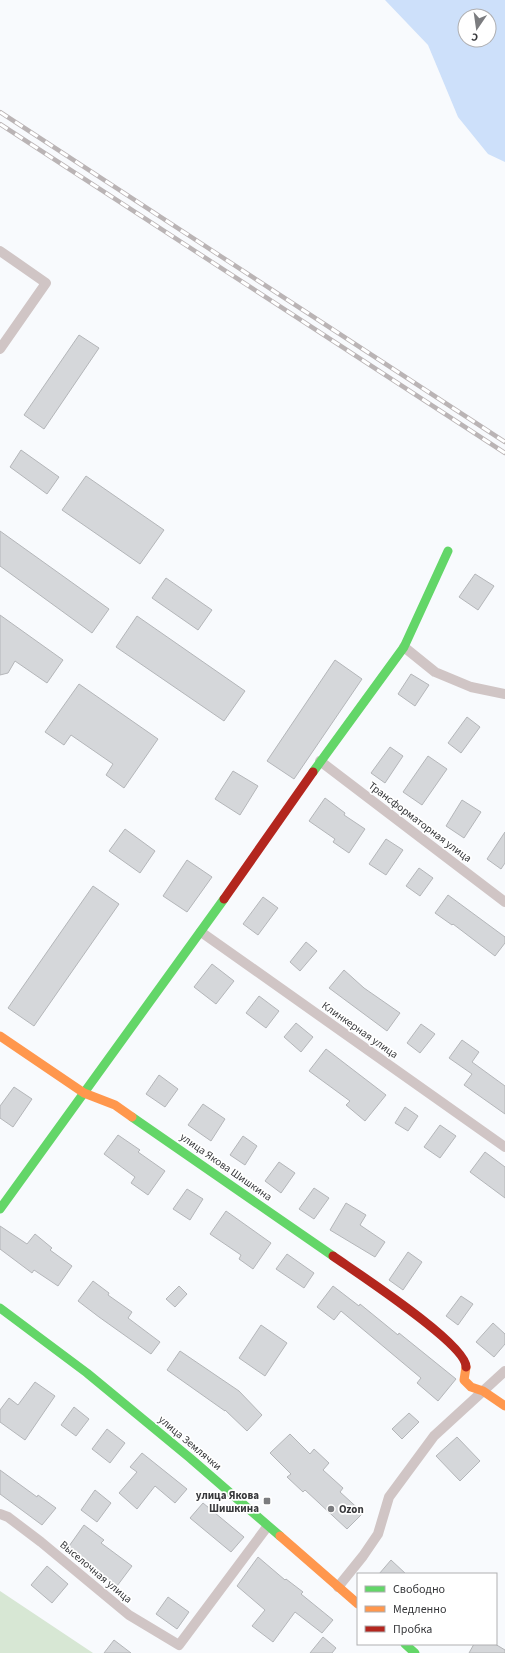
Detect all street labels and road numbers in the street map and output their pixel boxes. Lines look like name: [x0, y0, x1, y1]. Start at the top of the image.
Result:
street label: Трансформаторная улица: [365, 778, 475, 866]
street label: Клинкерная улица: [319, 998, 401, 1062]
street label: улица Якова Шишкина: [177, 1129, 275, 1205]
street label: улица Землячки: [155, 1412, 225, 1474]
street label: Выселочная улица: [57, 1537, 135, 1607]

